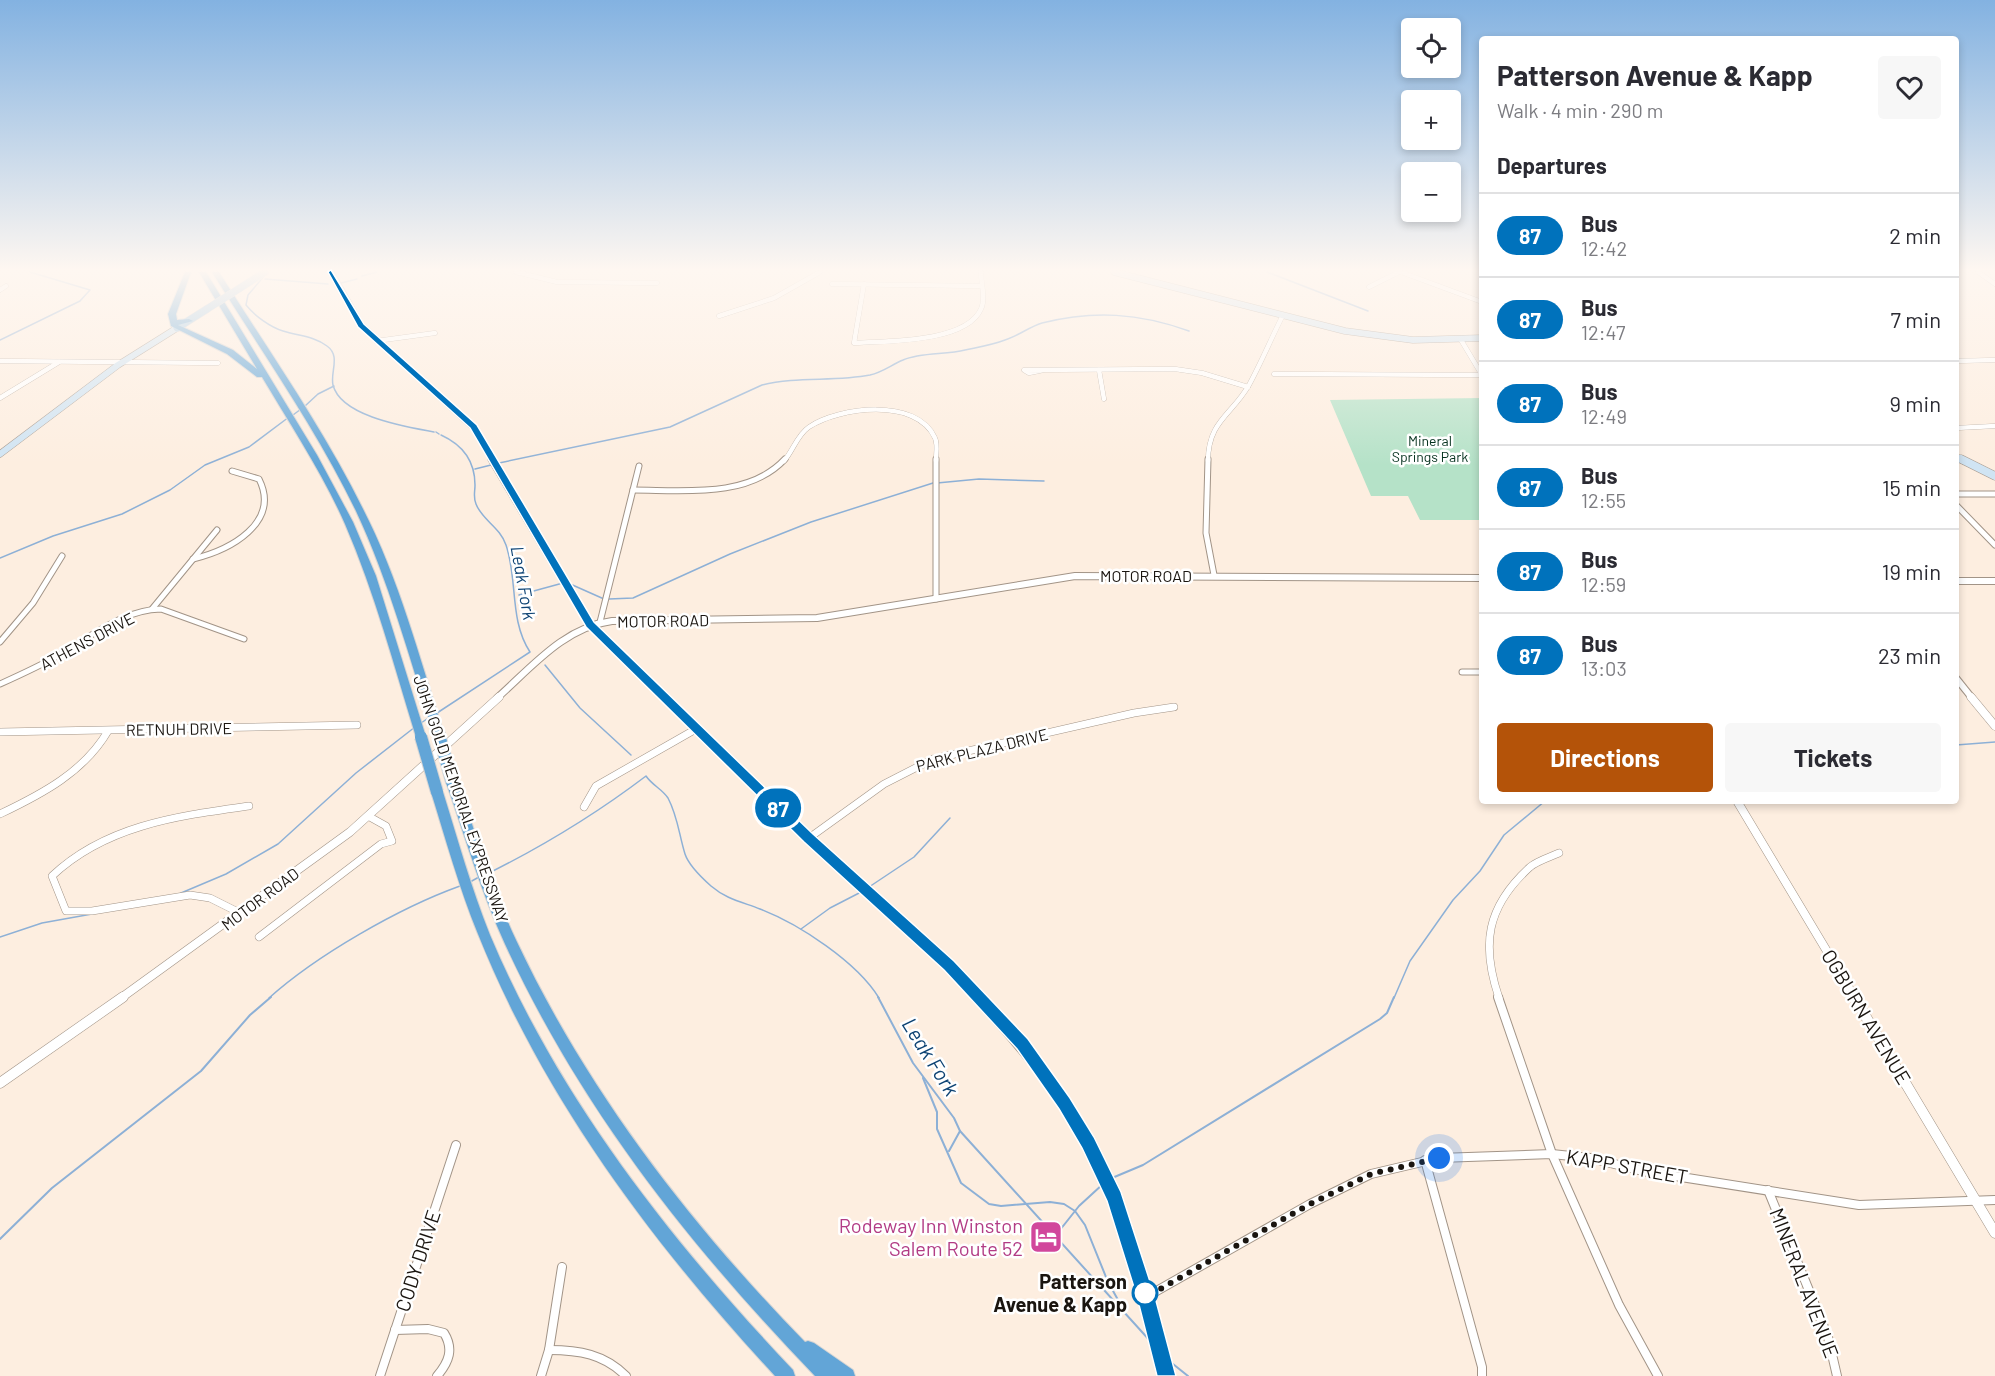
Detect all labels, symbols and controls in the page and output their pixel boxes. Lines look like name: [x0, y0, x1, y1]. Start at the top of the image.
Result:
map controls: [1401, 18, 1461, 222]
button: locate: [1401, 18, 1461, 78]
button: heart: [1878, 56, 1941, 119]
text: Patterson Avenue & Kapp: [1497, 58, 1813, 92]
button: +: [1401, 90, 1461, 150]
text: Walk · 4 min · 290 m: [1497, 98, 1663, 122]
text: Departures: [1497, 152, 1607, 178]
button: −: [1401, 162, 1461, 222]
text: Bus: [1581, 210, 1618, 236]
text: 2 min: [1889, 222, 1941, 248]
text: 87: [1519, 223, 1541, 248]
text: 12:42: [1581, 236, 1627, 260]
text: Bus: [1581, 294, 1618, 320]
text: 7 min: [1891, 306, 1941, 332]
text: 87: [1519, 307, 1541, 332]
text: 12:47: [1581, 320, 1625, 344]
text: Bus: [1581, 378, 1618, 404]
text: 9 min: [1889, 390, 1941, 416]
text: 87: [1519, 391, 1541, 416]
text: 12:49: [1581, 404, 1627, 428]
park label: Mineral Springs Park: [1392, 432, 1468, 465]
text: Bus: [1581, 462, 1618, 488]
text: 15 min: [1882, 474, 1941, 500]
text: 87: [1519, 475, 1541, 500]
text: 12:55: [1581, 488, 1626, 512]
water label: Leak Fork: [507, 544, 541, 622]
text: Bus: [1581, 546, 1618, 572]
text: 19 min: [1882, 558, 1941, 584]
text: 87: [1519, 559, 1541, 584]
street label: MOTOR ROAD: [1100, 566, 1192, 585]
text: 12:59: [1581, 572, 1626, 596]
street label: ATHENS DRIVE: [36, 608, 137, 673]
street label: MOTOR ROAD: [617, 610, 709, 631]
text: Bus: [1581, 630, 1618, 656]
text: 23 min: [1878, 642, 1941, 668]
text: 87: [1519, 643, 1541, 668]
text: 13:03: [1581, 656, 1627, 680]
street label: JOHN GOLD MEMORIAL EXPRESSWAY: [410, 673, 513, 925]
street label: RETNUH DRIVE: [126, 718, 232, 739]
button: Directions: [1497, 723, 1713, 792]
button: Tickets: [1725, 723, 1941, 792]
street label: PARK PLAZA DRIVE: [914, 724, 1050, 775]
line badge: 87: [751, 788, 805, 828]
text: 87: [767, 796, 789, 821]
street label: MOTOR ROAD: [217, 863, 302, 934]
street label: OGBURN AVENUE: [1817, 945, 1917, 1088]
water label: Leak Fork: [898, 1013, 965, 1101]
your location: [1424, 1143, 1454, 1173]
street label: KAPP STREET: [1565, 1144, 1690, 1189]
street label: MINERAL AVENUE: [1765, 1204, 1845, 1361]
street label: CODY DRIVE: [389, 1207, 445, 1314]
place label: Rodeway Inn Winston Salem Route 52: [839, 1213, 1023, 1260]
hotel icon: Rodeway Inn Winston Salem Route 52: [1028, 1219, 1064, 1255]
place label: Patterson Avenue & Kapp: [993, 1269, 1127, 1316]
marker: Patterson Avenue & Kapp: [1132, 1280, 1158, 1306]

